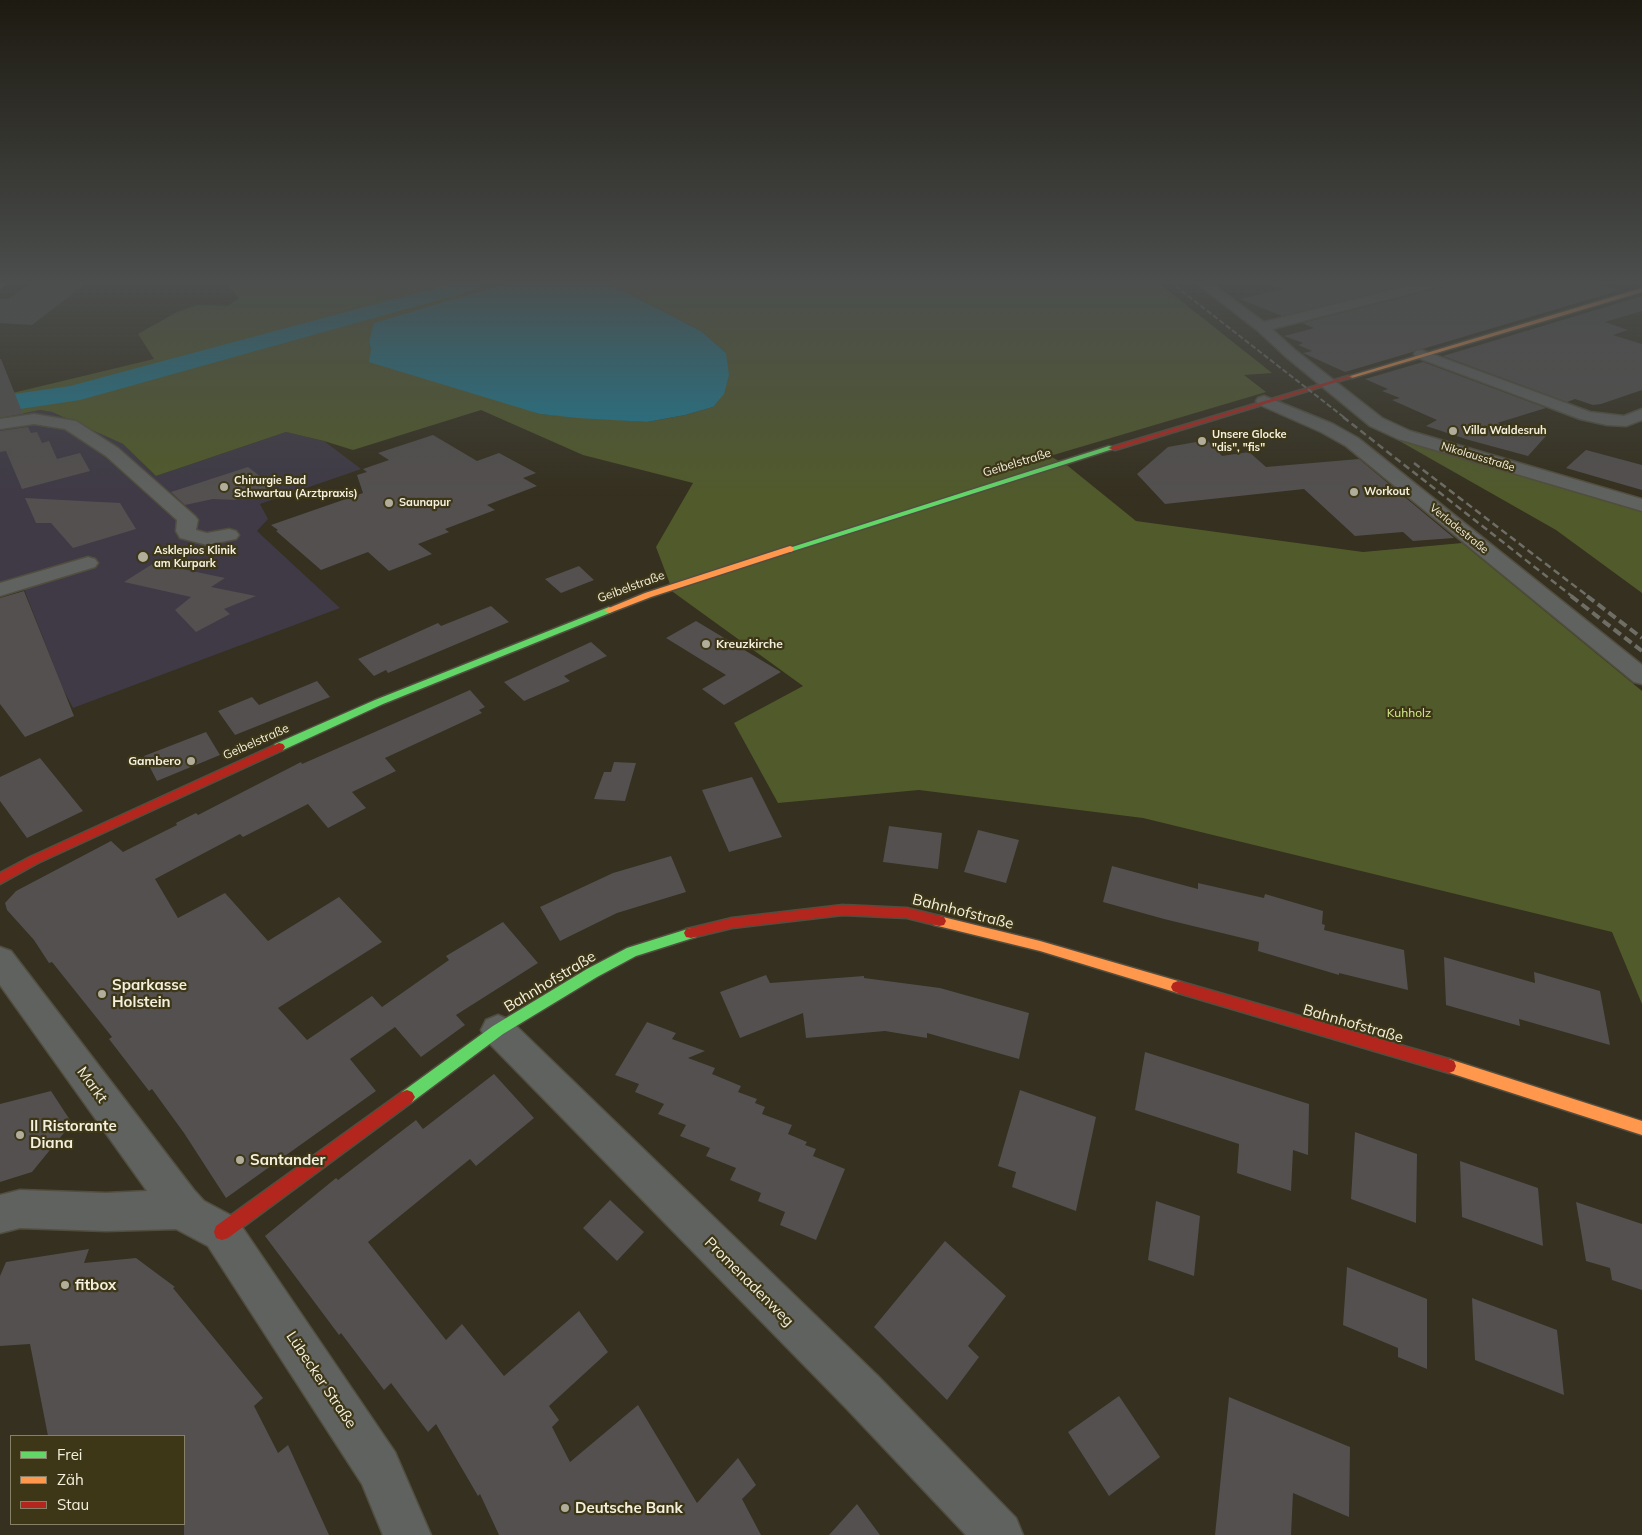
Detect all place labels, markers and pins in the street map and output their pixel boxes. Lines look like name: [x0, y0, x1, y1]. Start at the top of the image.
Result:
place label: Villa Waldesruh: [1463, 424, 1547, 438]
marker: Villa Waldesruh: [1447, 425, 1459, 437]
place label: Unsere Glocke "dis", "fis": [1212, 428, 1287, 454]
marker: Unsere Glocke "dis", "fis": [1196, 435, 1208, 447]
place label: Chirurgie Bad Schwartau (Arztpraxis): [234, 474, 358, 500]
marker: Chirurgie Bad Schwartau (Arztpraxis): [218, 481, 230, 493]
place label: Workout: [1364, 485, 1410, 499]
marker: Workout: [1348, 486, 1360, 498]
place label: Saunapur: [399, 496, 451, 510]
marker: Saunapur: [383, 497, 395, 509]
place label: Asklepios Klinik am Kurpark: [154, 544, 236, 570]
marker: Asklepios Klinik am Kurpark: [136, 550, 150, 564]
place label: Kreuzkirche: [716, 637, 783, 651]
marker: Kreuzkirche: [700, 638, 712, 650]
place label: Gambero: [128, 754, 181, 768]
marker: Gambero: [185, 755, 197, 767]
place label: Sparkasse Holstein: [112, 976, 187, 1011]
marker: Sparkasse Holstein: [96, 988, 108, 1000]
place label: Il Ristorante Diana: [30, 1117, 117, 1152]
marker: Il Ristorante Diana: [14, 1129, 26, 1141]
place label: Santander: [250, 1151, 325, 1169]
marker: Santander: [234, 1154, 246, 1166]
place label: fitbox: [75, 1276, 116, 1294]
marker: fitbox: [59, 1279, 71, 1291]
place label: Deutsche Bank: [575, 1499, 683, 1517]
marker: Deutsche Bank: [559, 1502, 571, 1514]

